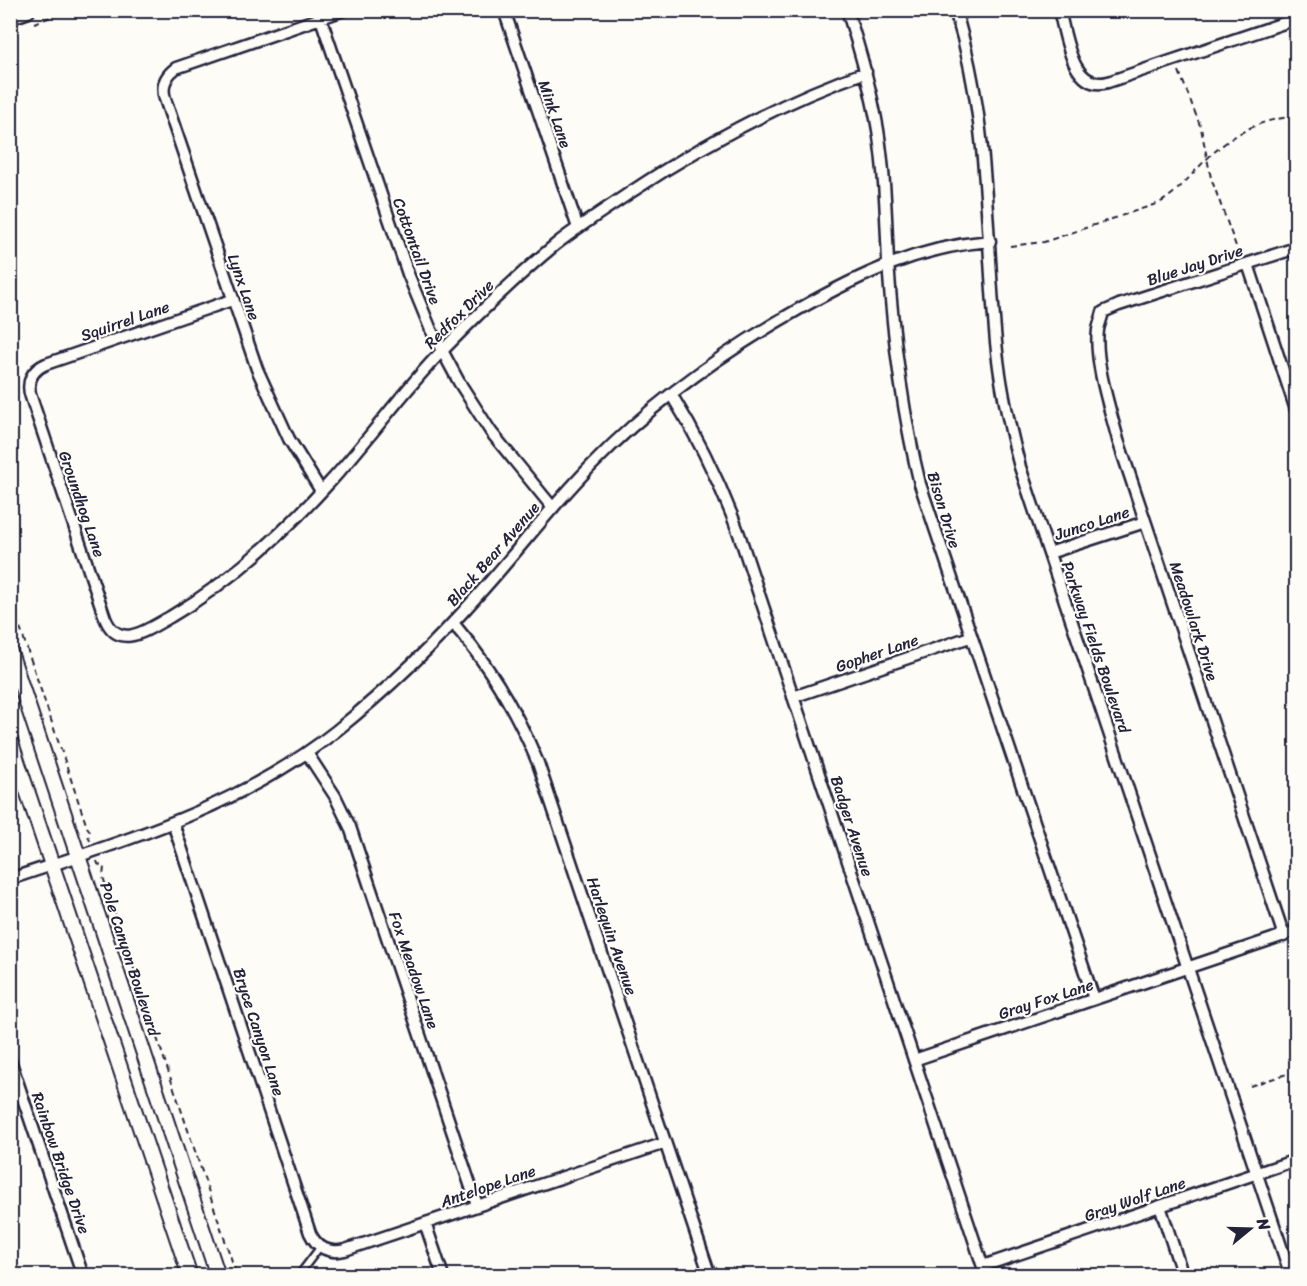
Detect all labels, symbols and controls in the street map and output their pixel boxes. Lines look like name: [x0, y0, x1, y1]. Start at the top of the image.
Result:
street label: Mink Lane: [530, 76, 580, 152]
street label: Cottontail Drive: [384, 193, 450, 309]
street label: Blue Jay Drive: [1143, 236, 1247, 294]
street label: Lynx Lane: [219, 250, 269, 324]
street label: Redfox Drive: [417, 272, 501, 356]
street label: Squirrel Lane: [76, 292, 174, 350]
street label: Groundhog Lane: [50, 447, 114, 561]
street label: Bison Drive: [919, 468, 969, 552]
street label: Black Bear Avenue: [439, 495, 547, 613]
street label: Junco Lane: [1050, 497, 1133, 549]
street label: Parkway Fields Boulevard: [1053, 557, 1140, 738]
street label: Meadowlark Drive: [1161, 557, 1227, 685]
street label: Gopher Lane: [832, 625, 922, 681]
street label: Badger Avenue: [822, 772, 882, 880]
street label: Harlequin Avenue: [578, 873, 646, 999]
street label: Pole Canyon Boulevard: [91, 878, 169, 1041]
street label: Fox Meadow Lane: [380, 907, 448, 1033]
street label: Bryce Canyon Lane: [225, 964, 293, 1100]
street label: Gray Fox Lane: [995, 970, 1097, 1028]
street label: Rainbow Bridge Drive: [23, 1088, 99, 1238]
street label: Antelope Lane: [435, 1156, 540, 1216]
street label: Gray Wolf Lane: [1080, 1168, 1190, 1230]
north arrow: [1220, 1199, 1280, 1259]
text: N: [1248, 1213, 1280, 1235]

